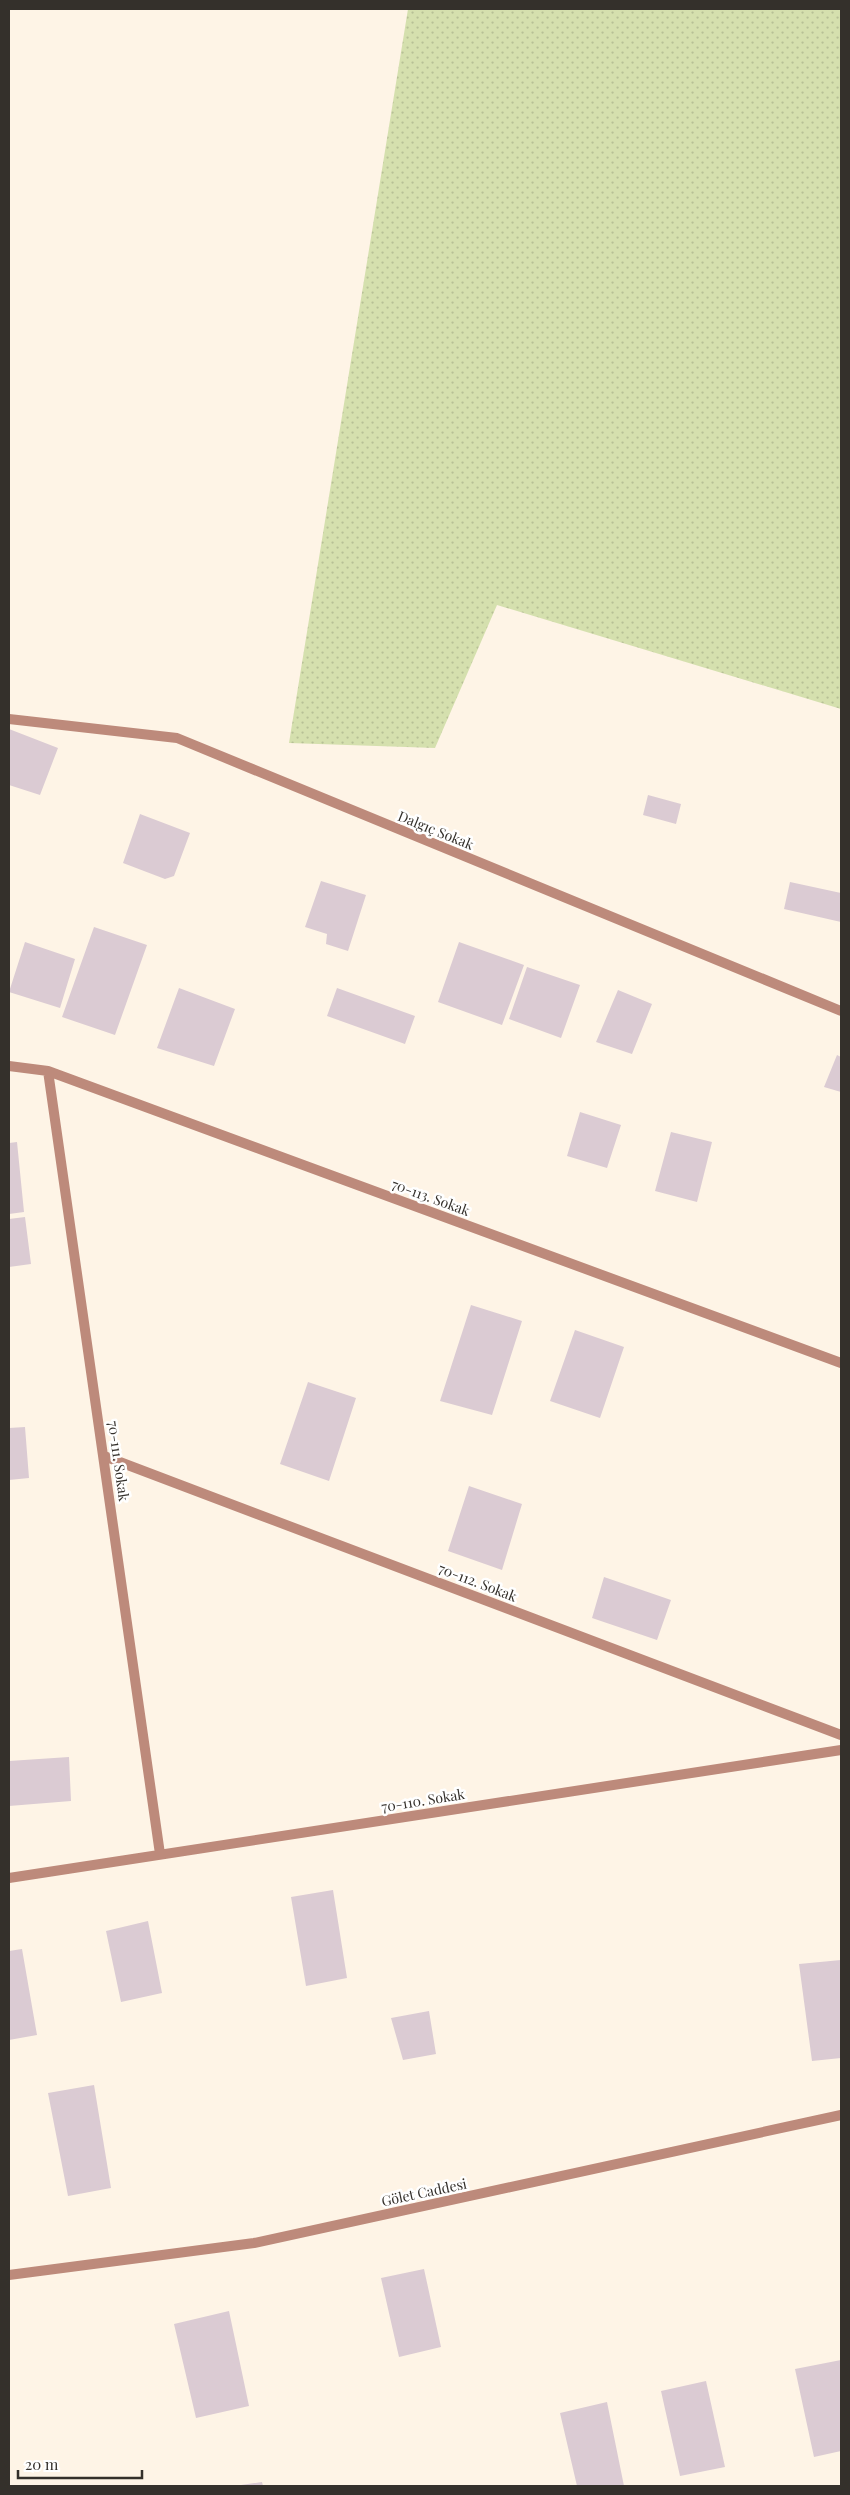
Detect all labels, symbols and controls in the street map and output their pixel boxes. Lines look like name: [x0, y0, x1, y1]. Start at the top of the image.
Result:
street label: Dalgıç Sokak: [395, 806, 477, 854]
street label: 70-113. Sokak: [389, 1174, 473, 1220]
street label: 70-111. Sokak: [104, 1420, 134, 1503]
street label: 70-112. Sokak: [436, 1558, 520, 1606]
street label: 70-110. Sokak: [380, 1784, 466, 1816]
street label: Gölet Caddesi: [380, 2174, 468, 2210]
scale bar: [18, 2448, 141, 2480]
text: 20 m: [25, 2454, 59, 2474]

